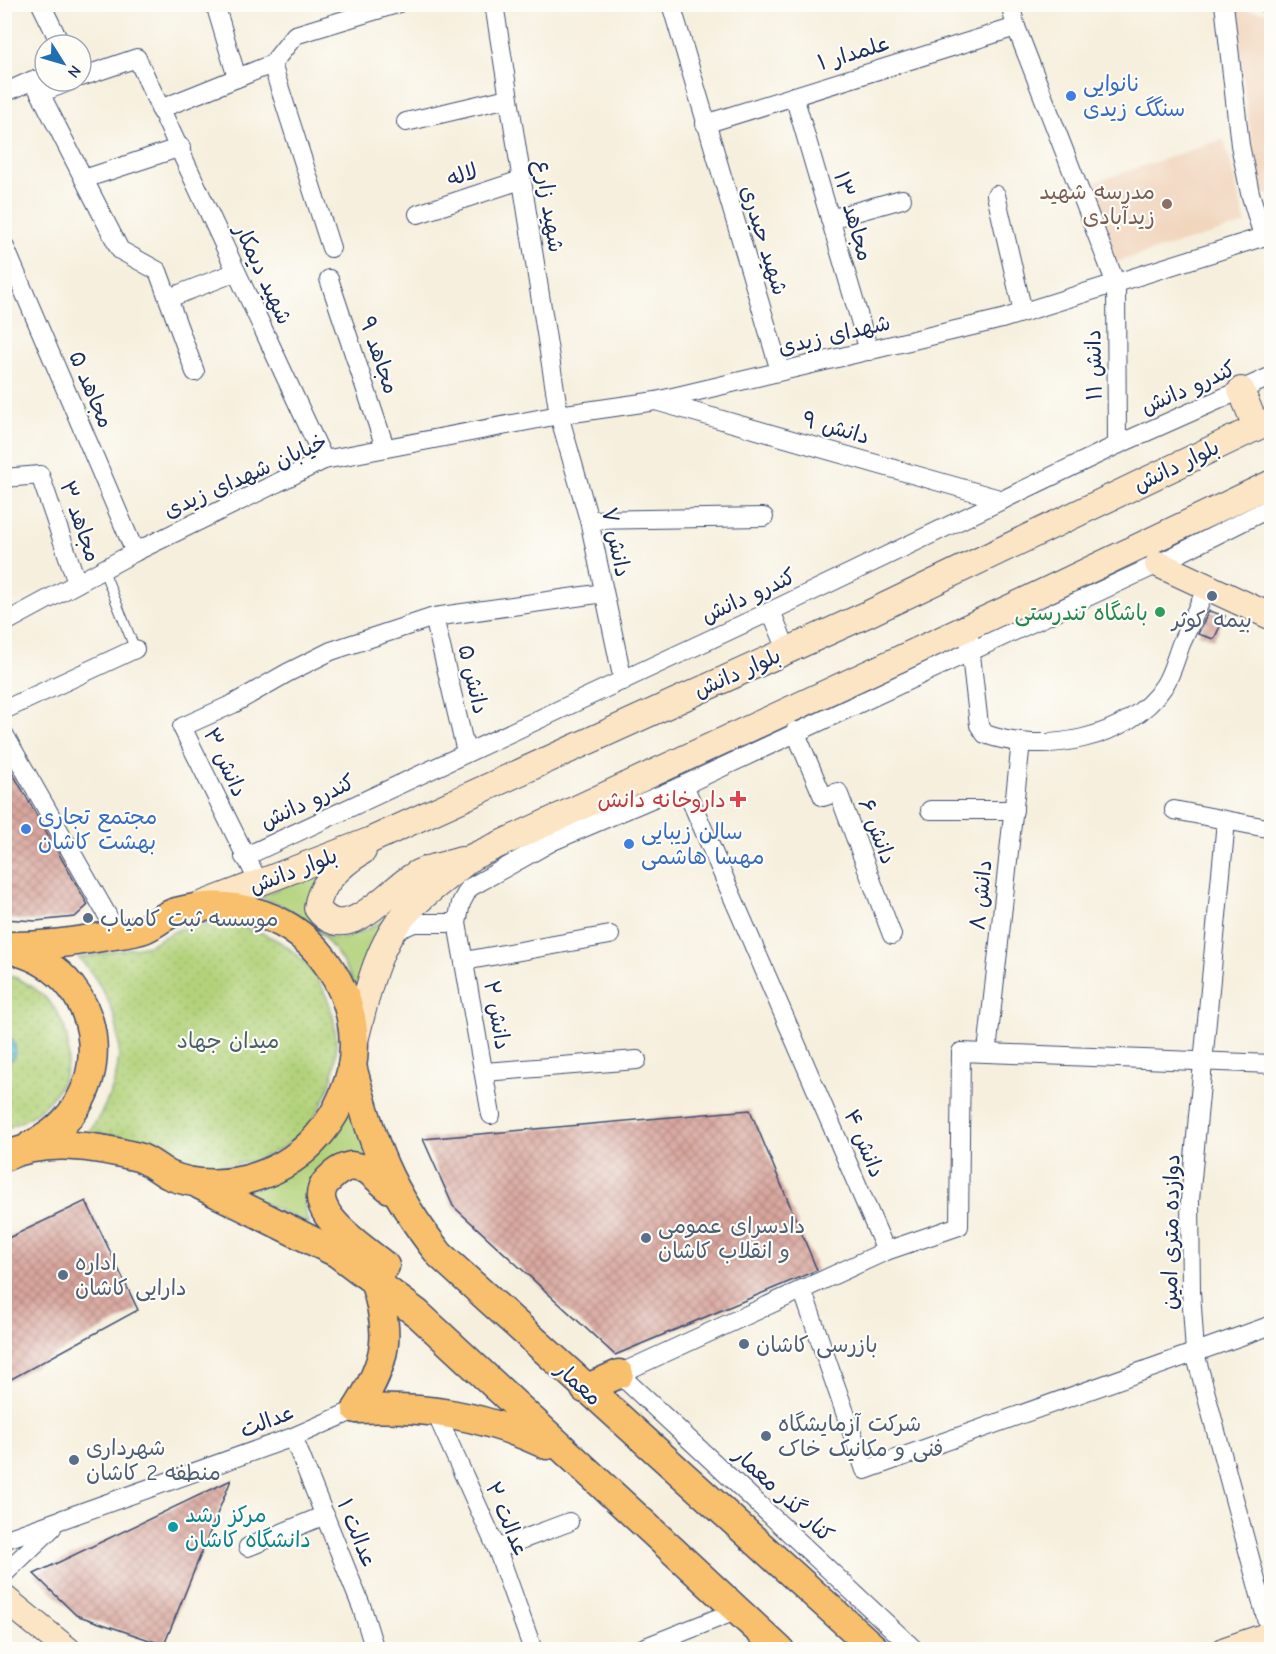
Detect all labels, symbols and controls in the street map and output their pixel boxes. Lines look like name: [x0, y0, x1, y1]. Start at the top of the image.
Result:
street label: علمدار ۱: [814, 30, 892, 76]
north arrow: [33, 33, 93, 93]
text: N: [64, 62, 85, 81]
place label: نانوایی سنگگ زیدی: [1083, 71, 1185, 122]
marker: نانوایی سنگگ زیدی: [1064, 89, 1078, 103]
street label: لاله: [444, 158, 481, 192]
street label: شهید زارع: [527, 158, 569, 255]
street label: مجاهد ۱۳: [828, 168, 878, 264]
place label: مدرسه شهید زیدآبادی: [1039, 179, 1155, 230]
street label: شهید حیدری: [735, 182, 793, 298]
marker: مدرسه شهید زیدآبادی: [1160, 197, 1174, 211]
street label: شهید دیمکار: [228, 218, 298, 329]
street label: شهدای زیدی: [776, 309, 893, 361]
street label: مجاهد ۹: [354, 313, 404, 397]
street label: دانش ۱۱: [1080, 329, 1108, 401]
street label: مجاهد ۵: [63, 347, 119, 432]
street label: کندرو دانش: [1137, 355, 1240, 421]
street label: دانش ۹: [799, 406, 872, 450]
street label: خیابان شهدای زیدی: [160, 428, 331, 524]
street label: بلوار دانش: [1129, 434, 1224, 498]
street label: مجاهد ۳: [54, 477, 106, 565]
street label: دانش ۷: [596, 505, 636, 579]
street label: کندرو دانش: [697, 563, 800, 630]
marker: بیمه کوثر: [1205, 589, 1219, 603]
place label: باشگاه تندرستی: [1015, 600, 1148, 627]
marker: باشگاه تندرستی: [1153, 605, 1167, 619]
place label: بیمه کوثر: [1170, 607, 1252, 633]
street label: دانش ۵: [452, 642, 494, 716]
street label: بلوار دانش: [690, 642, 785, 704]
street label: دانش ۳: [198, 724, 252, 801]
street label: کندرو دانش: [256, 769, 359, 836]
place label: داروخانه دانش: [598, 787, 726, 814]
marker: داروخانه دانش: [731, 792, 745, 806]
street label: دانش ۶: [853, 795, 901, 868]
place label: مجتمع تجاری بهشت کاشان: [38, 804, 157, 855]
place label: سالن زیبایی مهسا هاشمی: [641, 819, 764, 871]
marker: مجتمع تجاری بهشت کاشان: [19, 822, 33, 836]
marker: سالن زیبایی مهسا هاشمی: [622, 837, 636, 851]
street label: بلوار دانش: [246, 842, 341, 900]
street label: دانش ۸: [964, 859, 998, 932]
place label: موسسه ثبت کامیاب: [100, 906, 279, 933]
marker: موسسه ثبت کامیاب: [81, 911, 95, 925]
street label: دانش ۲: [478, 978, 516, 1052]
park label: میدان جهاد: [177, 1028, 279, 1054]
street label: دانش ۴: [838, 1105, 890, 1181]
street label: دوازده متری امین: [1157, 1154, 1185, 1310]
place label: دادسرای عمومی و انقلاب کاشان: [658, 1213, 805, 1264]
marker: دادسرای عمومی و انقلاب کاشان: [639, 1231, 653, 1245]
place label: اداره دارایی کاشان: [75, 1250, 187, 1302]
marker: اداره دارایی کاشان: [56, 1268, 70, 1282]
place label: بازرسی کاشان: [756, 1332, 878, 1359]
marker: بازرسی کاشان: [737, 1337, 751, 1351]
street label: معمار: [549, 1356, 607, 1411]
street label: عدالت: [236, 1399, 298, 1443]
place label: شرکت آزمایشگاه فنی و مکانیک خاک: [778, 1411, 943, 1463]
marker: شرکت آزمایشگاه فنی و مکانیک خاک: [759, 1429, 773, 1443]
place label: شهرداری منطفه 2 کاشان: [86, 1435, 221, 1486]
street label: کنار گذر معمار: [727, 1441, 839, 1548]
marker: شهرداری منطفه 2 کاشان: [67, 1453, 81, 1467]
street label: عدالت ۲: [480, 1478, 534, 1561]
street label: عدالت ۱: [332, 1495, 383, 1572]
place label: مرکز رشد دانشگاه کاشان: [185, 1502, 311, 1553]
marker: مرکز رشد دانشگاه کاشان: [166, 1520, 180, 1534]

